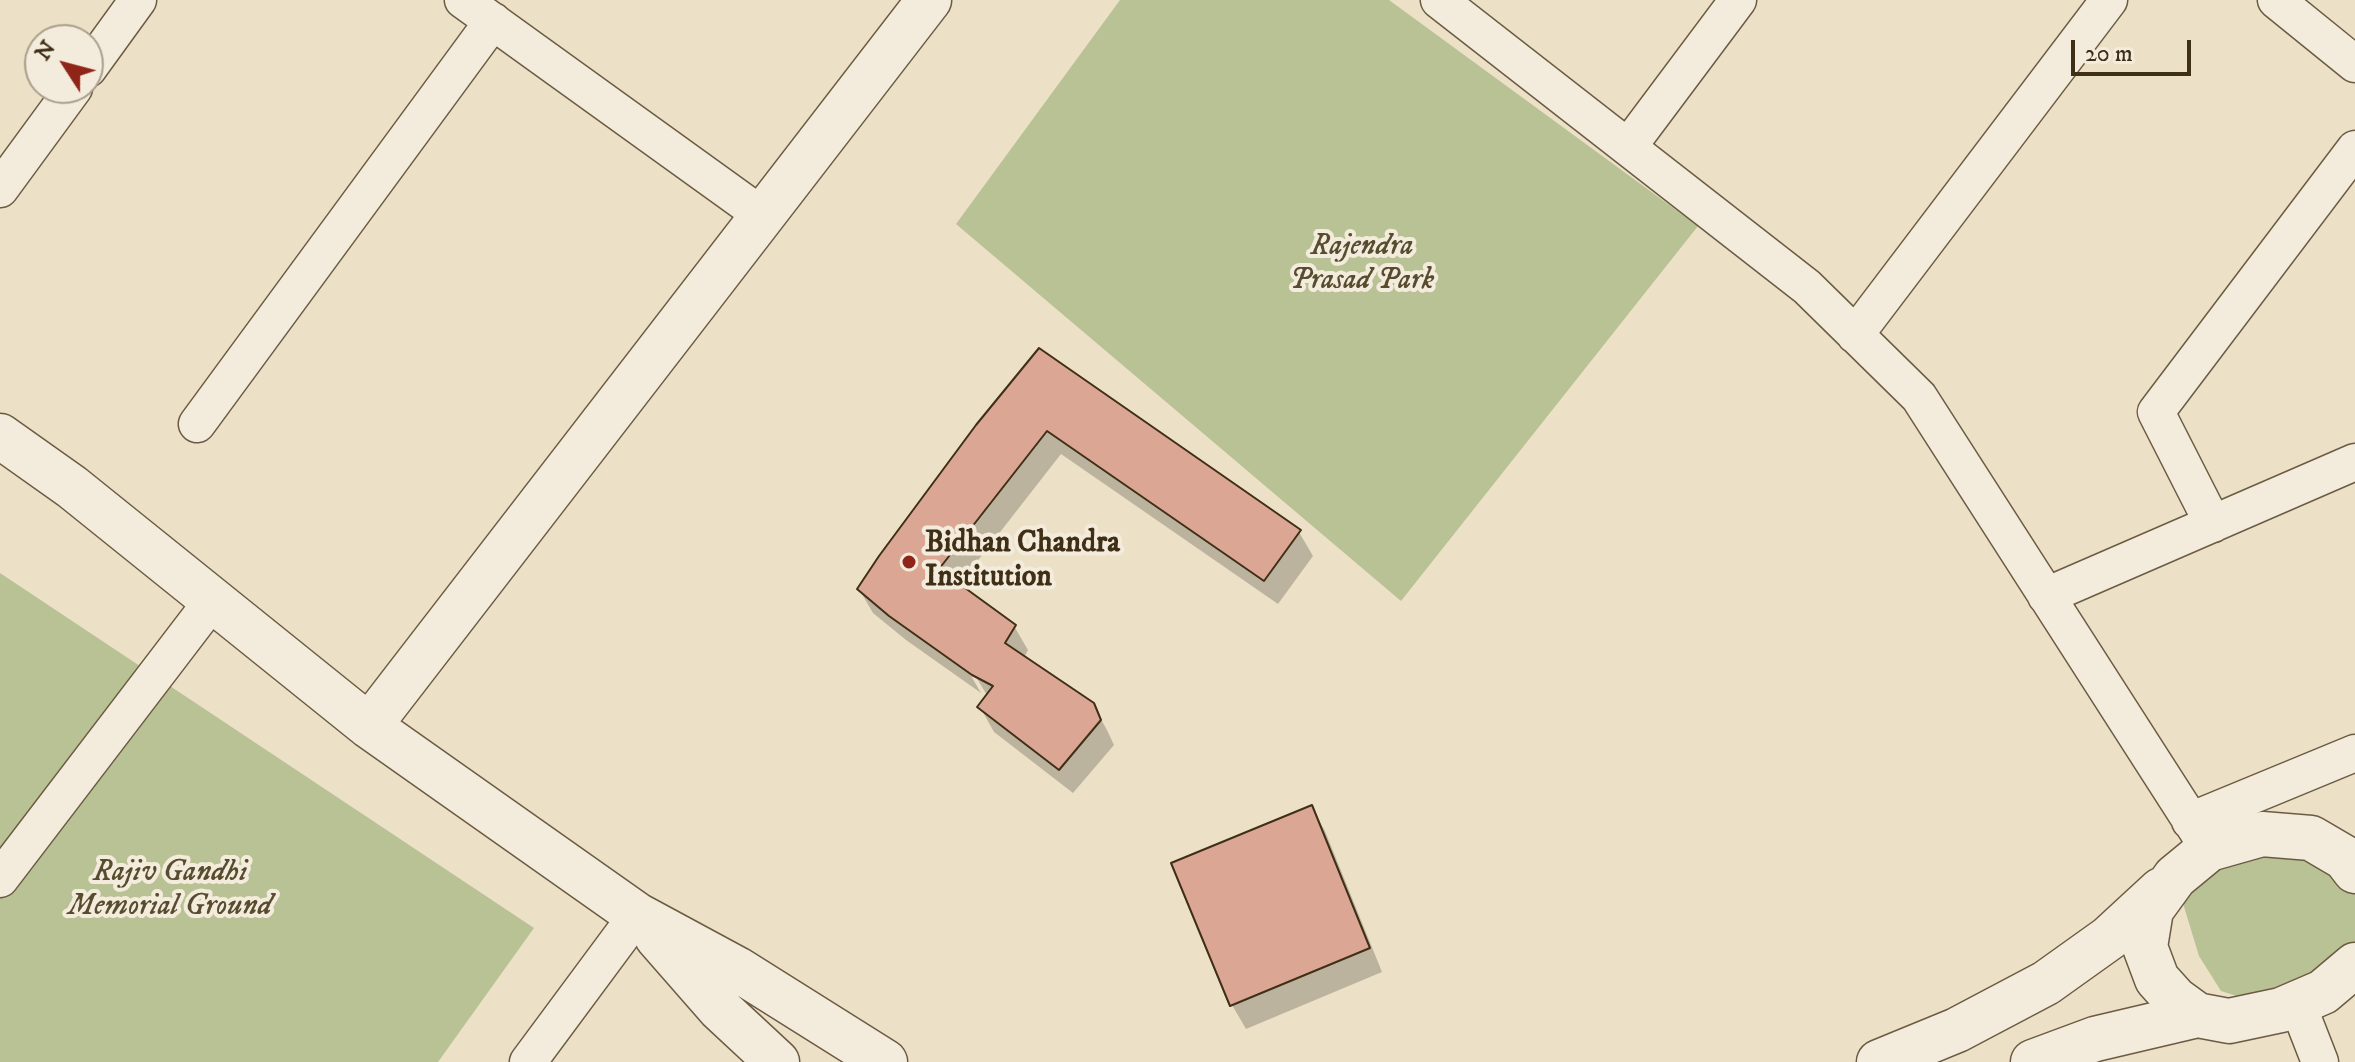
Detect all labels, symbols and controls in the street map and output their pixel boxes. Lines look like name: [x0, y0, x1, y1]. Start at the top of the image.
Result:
north arrow: [24, 24, 104, 104]
scale bar: [2075, 24, 2195, 74]
text: N: [30, 36, 62, 66]
text: 20 m: [2085, 39, 2133, 69]
park label: Rajendra Prasad Park: [1290, 230, 1434, 300]
place label: Bidhan Chandra Institution: [925, 527, 1120, 598]
marker: Bidhan Chandra Institution: [900, 553, 918, 571]
park label: Rajiv Gandhi Memorial Ground: [68, 856, 272, 926]

